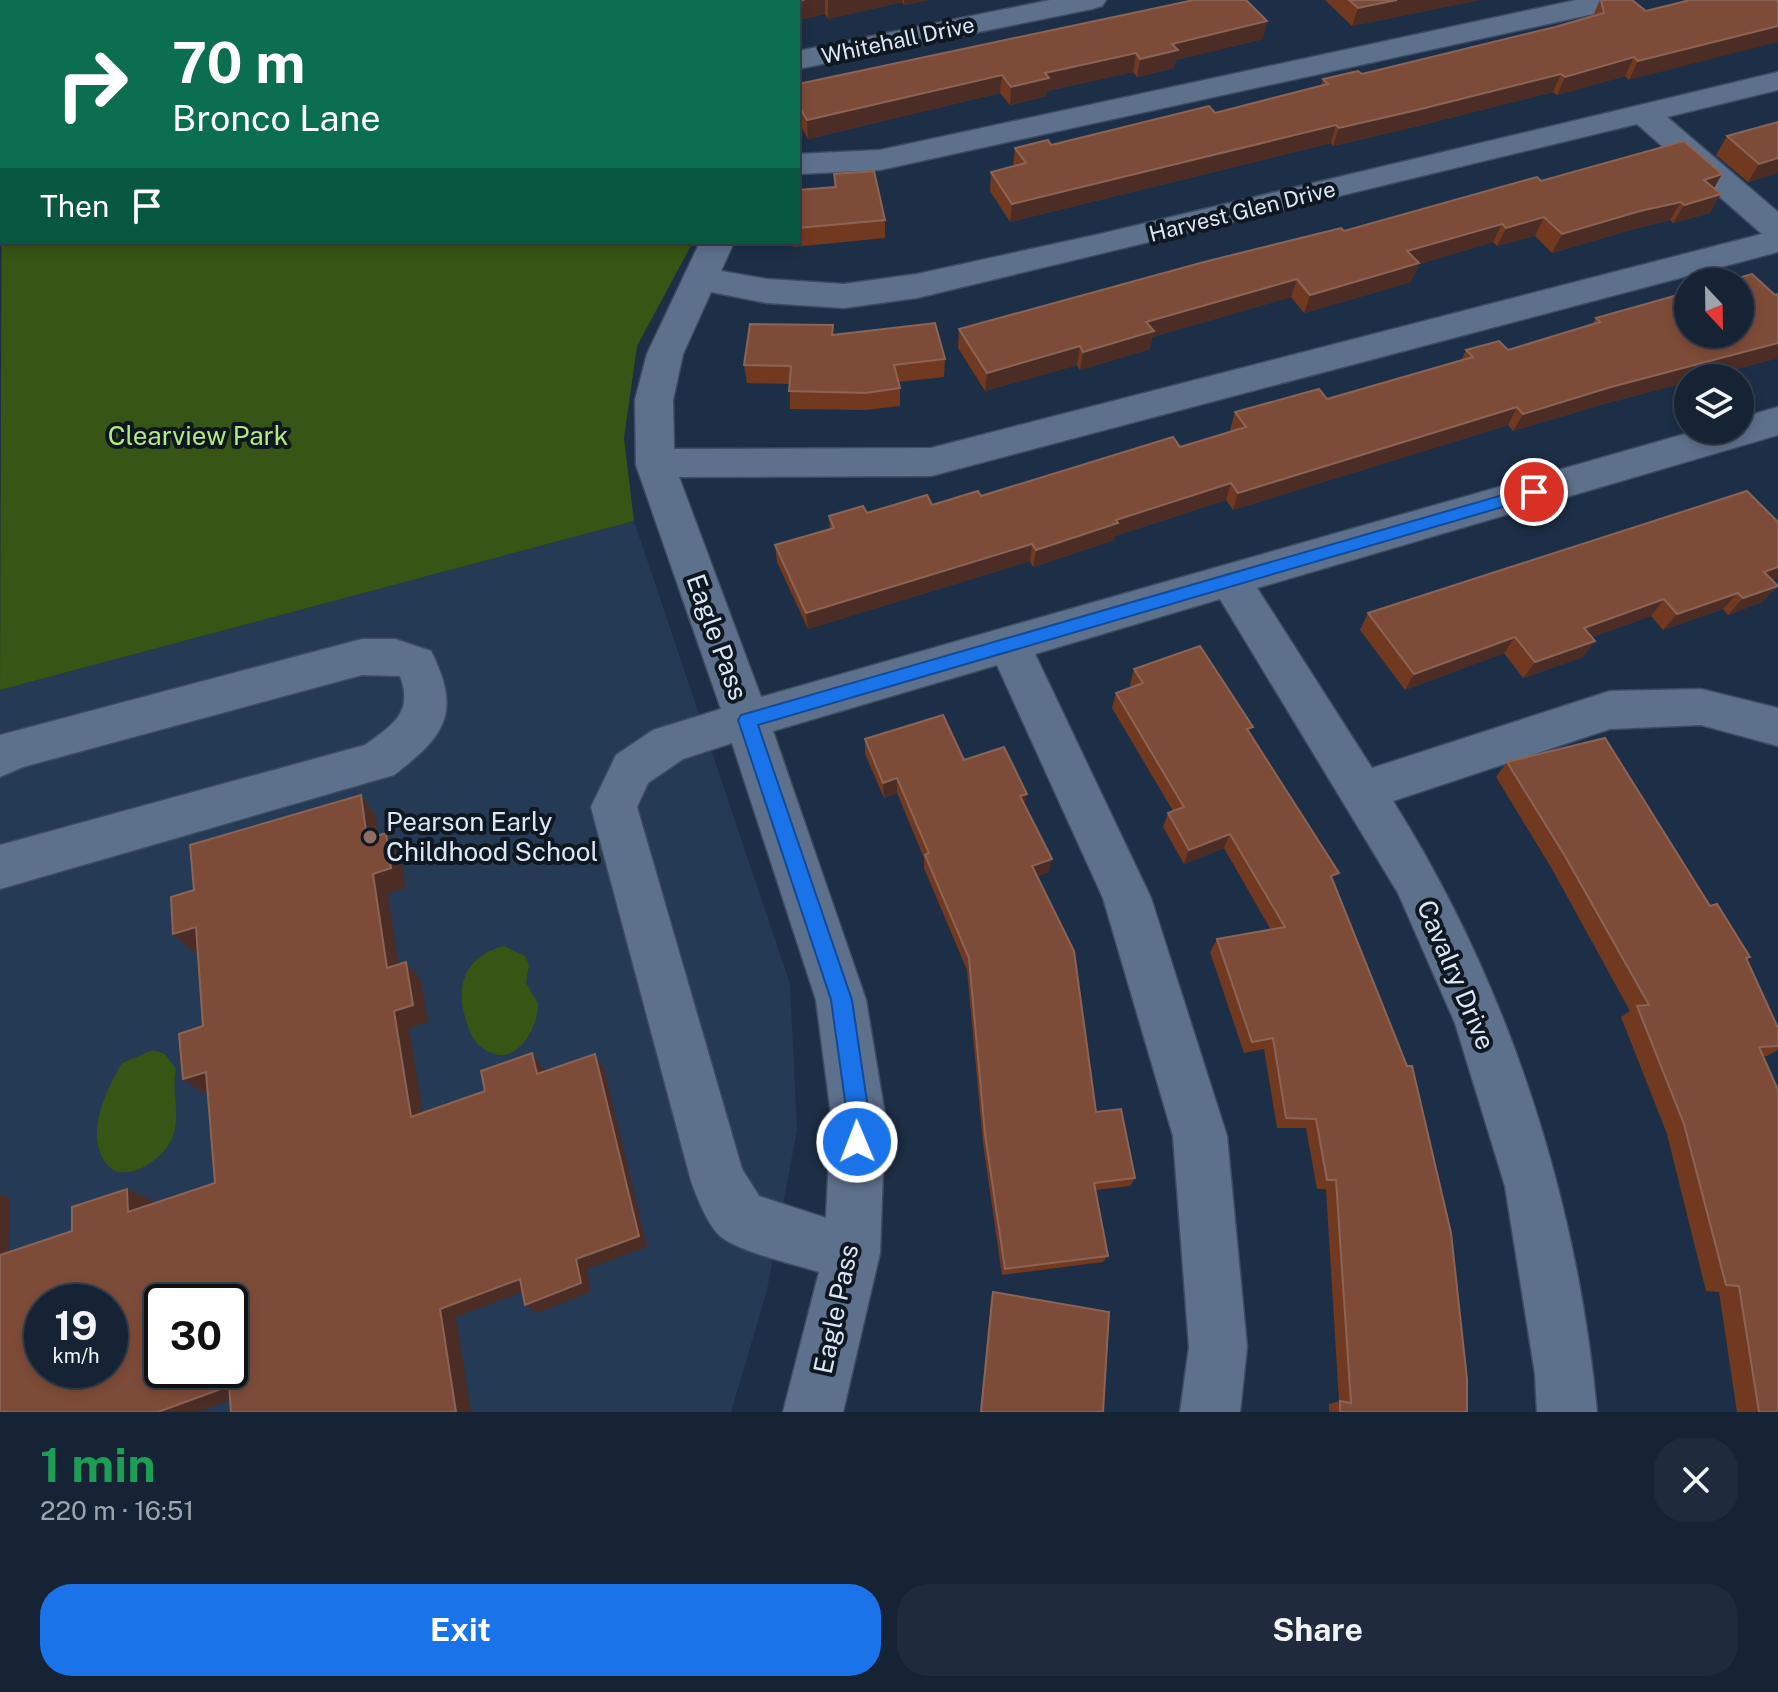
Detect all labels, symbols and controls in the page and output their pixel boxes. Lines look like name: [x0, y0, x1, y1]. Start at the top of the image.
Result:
street label: Whitehall Drive: [819, 11, 977, 69]
text: 70 m: [172, 30, 305, 96]
icon: right: [40, 32, 144, 136]
text: Bronco Lane: [172, 97, 381, 139]
street label: Harvest Glen Drive: [1146, 175, 1338, 247]
icon: arrive: [125, 184, 169, 228]
text: Then: [40, 188, 109, 224]
north arrow: [1674, 268, 1754, 348]
map controls: [1674, 268, 1754, 444]
button: layers: [1674, 364, 1754, 444]
park label: Clearview Park: [108, 420, 288, 451]
pin: [1500, 458, 1568, 526]
icon: arrive: [1512, 470, 1556, 514]
street label: Eagle Pass: [680, 570, 755, 704]
place label: Pearson Early Childhood School: [386, 806, 598, 867]
marker: Pearson Early Childhood School: [361, 828, 379, 846]
street label: Cavalry Drive: [1411, 895, 1502, 1054]
position arrow: [815, 1100, 899, 1184]
street label: Eagle Pass: [807, 1241, 864, 1376]
speed limit sign: 30: [144, 1284, 248, 1388]
text: 19: [54, 1302, 98, 1349]
text: km/h: [52, 1344, 100, 1368]
text: 1 min: [40, 1436, 156, 1493]
button: close: [1654, 1438, 1738, 1522]
text: 220 m · 16:51: [40, 1495, 194, 1526]
button: Exit: [40, 1584, 881, 1676]
button: Share: [897, 1584, 1738, 1676]

